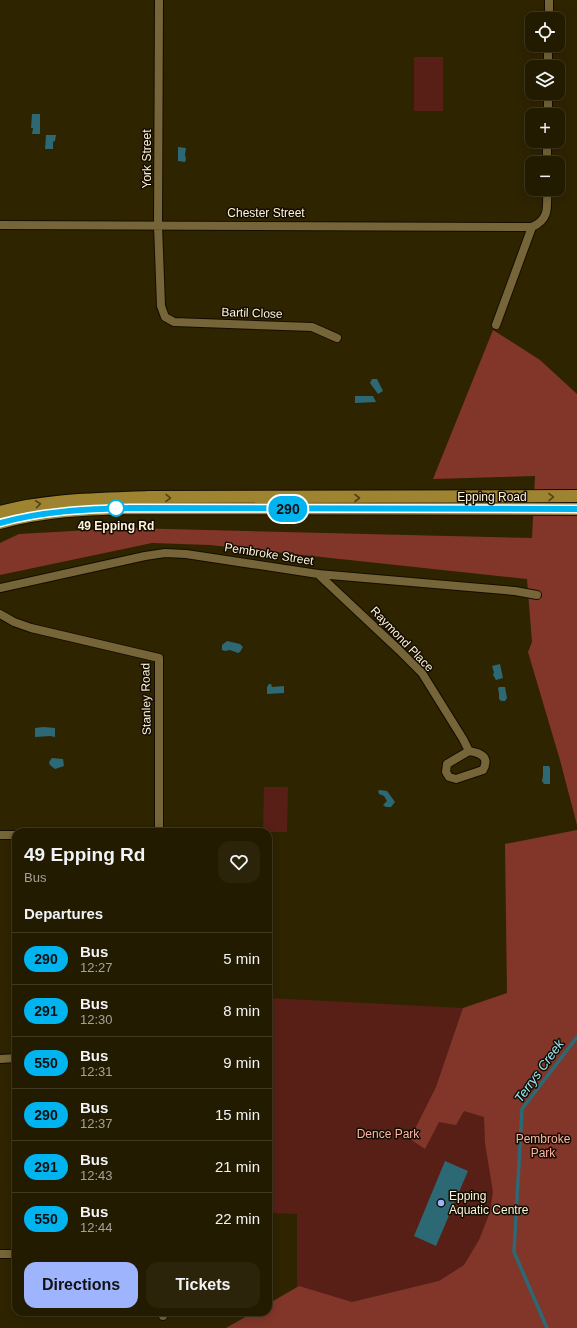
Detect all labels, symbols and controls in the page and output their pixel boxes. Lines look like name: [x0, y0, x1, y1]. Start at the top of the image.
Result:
map controls: [525, 12, 565, 196]
button: locate: [525, 12, 565, 52]
button: layers: [525, 60, 565, 100]
button: +: [525, 108, 565, 148]
street label: York Street: [140, 129, 154, 188]
button: −: [525, 156, 565, 196]
street label: Chester Street: [227, 206, 305, 220]
street label: Bartil Close: [221, 305, 283, 321]
street label: Epping Road: [457, 490, 527, 504]
one-way arrow: [548, 493, 554, 501]
one-way arrow: [165, 494, 171, 502]
one-way arrow: [354, 494, 360, 502]
line badge: 290: [265, 496, 311, 522]
marker: 49 Epping Rd: [107, 499, 125, 517]
one-way arrow: [35, 500, 41, 509]
text: 290: [276, 501, 300, 517]
place label: 49 Epping Rd: [78, 519, 154, 533]
street label: Pembroke Street: [223, 540, 315, 568]
street label: Raymond Place: [368, 604, 437, 675]
street label: Stanley Road: [138, 663, 154, 735]
button: heart: [218, 841, 260, 883]
text: 49 Epping Rd: [24, 844, 145, 865]
text: Bus: [24, 870, 46, 885]
text: Departures: [24, 905, 103, 922]
text: Bus: [80, 943, 108, 960]
text: 5 min: [223, 950, 260, 967]
text: 290: [34, 951, 58, 967]
text: 12:27: [80, 960, 113, 975]
text: Bus: [80, 995, 108, 1012]
text: 8 min: [223, 1002, 260, 1019]
text: 291: [34, 1003, 58, 1019]
text: 12:30: [80, 1012, 113, 1027]
water label: Terrys Creek: [511, 1035, 568, 1105]
text: Bus: [80, 1047, 108, 1064]
text: 9 min: [223, 1054, 260, 1071]
text: 550: [34, 1055, 58, 1071]
text: 12:31: [80, 1064, 113, 1079]
text: Bus: [80, 1099, 108, 1116]
text: 15 min: [215, 1106, 260, 1123]
text: 290: [34, 1107, 58, 1123]
text: 12:37: [80, 1116, 113, 1131]
park label: Dence Park: [357, 1127, 420, 1141]
park label: Pembroke Park: [516, 1132, 571, 1160]
text: Bus: [80, 1151, 108, 1168]
text: 21 min: [215, 1158, 260, 1175]
text: 291: [34, 1159, 58, 1175]
text: 12:43: [80, 1168, 113, 1183]
place label: Epping Aquatic Centre: [449, 1189, 529, 1217]
marker: Epping Aquatic Centre: [436, 1198, 446, 1208]
text: Bus: [80, 1203, 108, 1220]
text: 22 min: [215, 1210, 260, 1227]
text: 550: [34, 1211, 58, 1227]
text: 12:44: [80, 1220, 113, 1235]
button: Directions: [24, 1262, 138, 1308]
button: Tickets: [146, 1262, 260, 1308]

